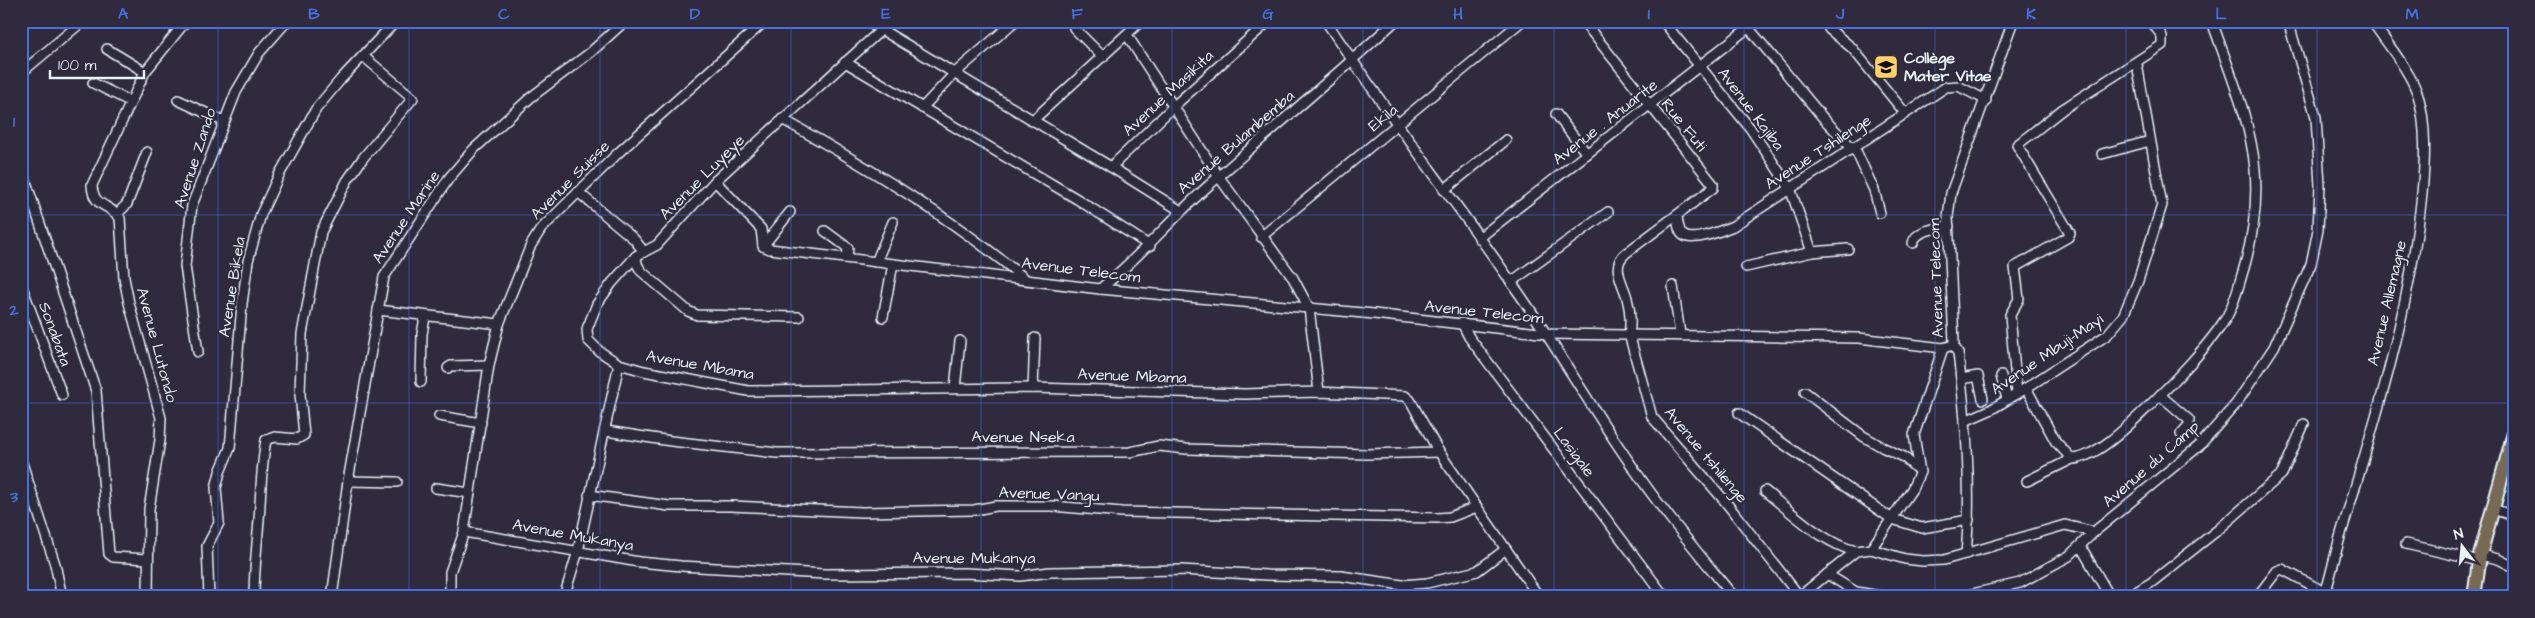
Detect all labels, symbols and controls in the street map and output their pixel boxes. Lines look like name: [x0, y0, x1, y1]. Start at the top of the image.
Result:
text: A: [118, 3, 129, 25]
text: B: [308, 3, 320, 25]
text: C: [498, 3, 510, 25]
text: D: [690, 3, 701, 25]
text: E: [881, 3, 891, 25]
text: F: [1071, 3, 1083, 25]
text: G: [1262, 3, 1274, 25]
text: H: [1453, 3, 1463, 25]
text: I: [1648, 3, 1650, 25]
text: J: [1835, 3, 1845, 25]
text: K: [2026, 3, 2036, 25]
text: L: [2215, 3, 2227, 25]
text: M: [2405, 3, 2419, 25]
street label: Avenue Masikita: [1118, 45, 1218, 141]
place label: Collège Mater Vitae: [1904, 47, 1992, 87]
scale bar: [50, 48, 144, 80]
school or university icon: Collège Mater Vitae: [1873, 54, 1899, 80]
text: 100 m: [58, 55, 97, 76]
street label: Avenue Kajiba: [1713, 63, 1789, 155]
street label: Avenue . Anuarite: [1548, 74, 1662, 170]
street label: Avenue Bulambemba: [1173, 85, 1299, 199]
street label: Rue Futi: [1656, 94, 1713, 157]
street label: Ekila: [1363, 99, 1403, 137]
street label: Avenue Zando: [168, 105, 222, 211]
street label: Avenue Tshilenge: [1761, 109, 1876, 196]
text: 1: [13, 111, 16, 133]
street label: Avenue Luyeye: [654, 129, 750, 225]
street label: Avenue Suisse: [525, 135, 615, 225]
street label: Avenue Marine: [367, 166, 445, 268]
street label: Avenue Telecom: [1923, 217, 1949, 338]
street label: Avenue Bikela: [213, 235, 251, 339]
street label: Avenue Allemagne: [2362, 238, 2413, 368]
street label: Avenue Telecom: [1020, 252, 1142, 288]
street label: Avenue Lutondo: [131, 285, 183, 405]
street label: Avenue Telecom: [1423, 295, 1545, 329]
text: 2: [8, 299, 19, 321]
street label: Sonabata: [33, 299, 77, 369]
street label: Avenue Mbuji-Mayi: [1986, 308, 2109, 401]
street label: Avenue Mbama: [644, 345, 756, 385]
street label: Avenue Mbama: [1077, 363, 1187, 389]
street label: Avenue tshilenge: [1658, 402, 1753, 509]
street label: Avenue du Camp: [2098, 416, 2204, 512]
street label: Lasigale: [1547, 423, 1600, 482]
street label: Avenue Nseka: [971, 426, 1075, 448]
street label: Avenue Vangu: [998, 481, 1100, 508]
text: 3: [9, 486, 19, 508]
street label: Avenue Mukanya: [511, 514, 635, 557]
north arrow: [2438, 520, 2488, 570]
text: N: [2452, 524, 2466, 545]
street label: Avenue Mukanya: [913, 547, 1035, 570]

